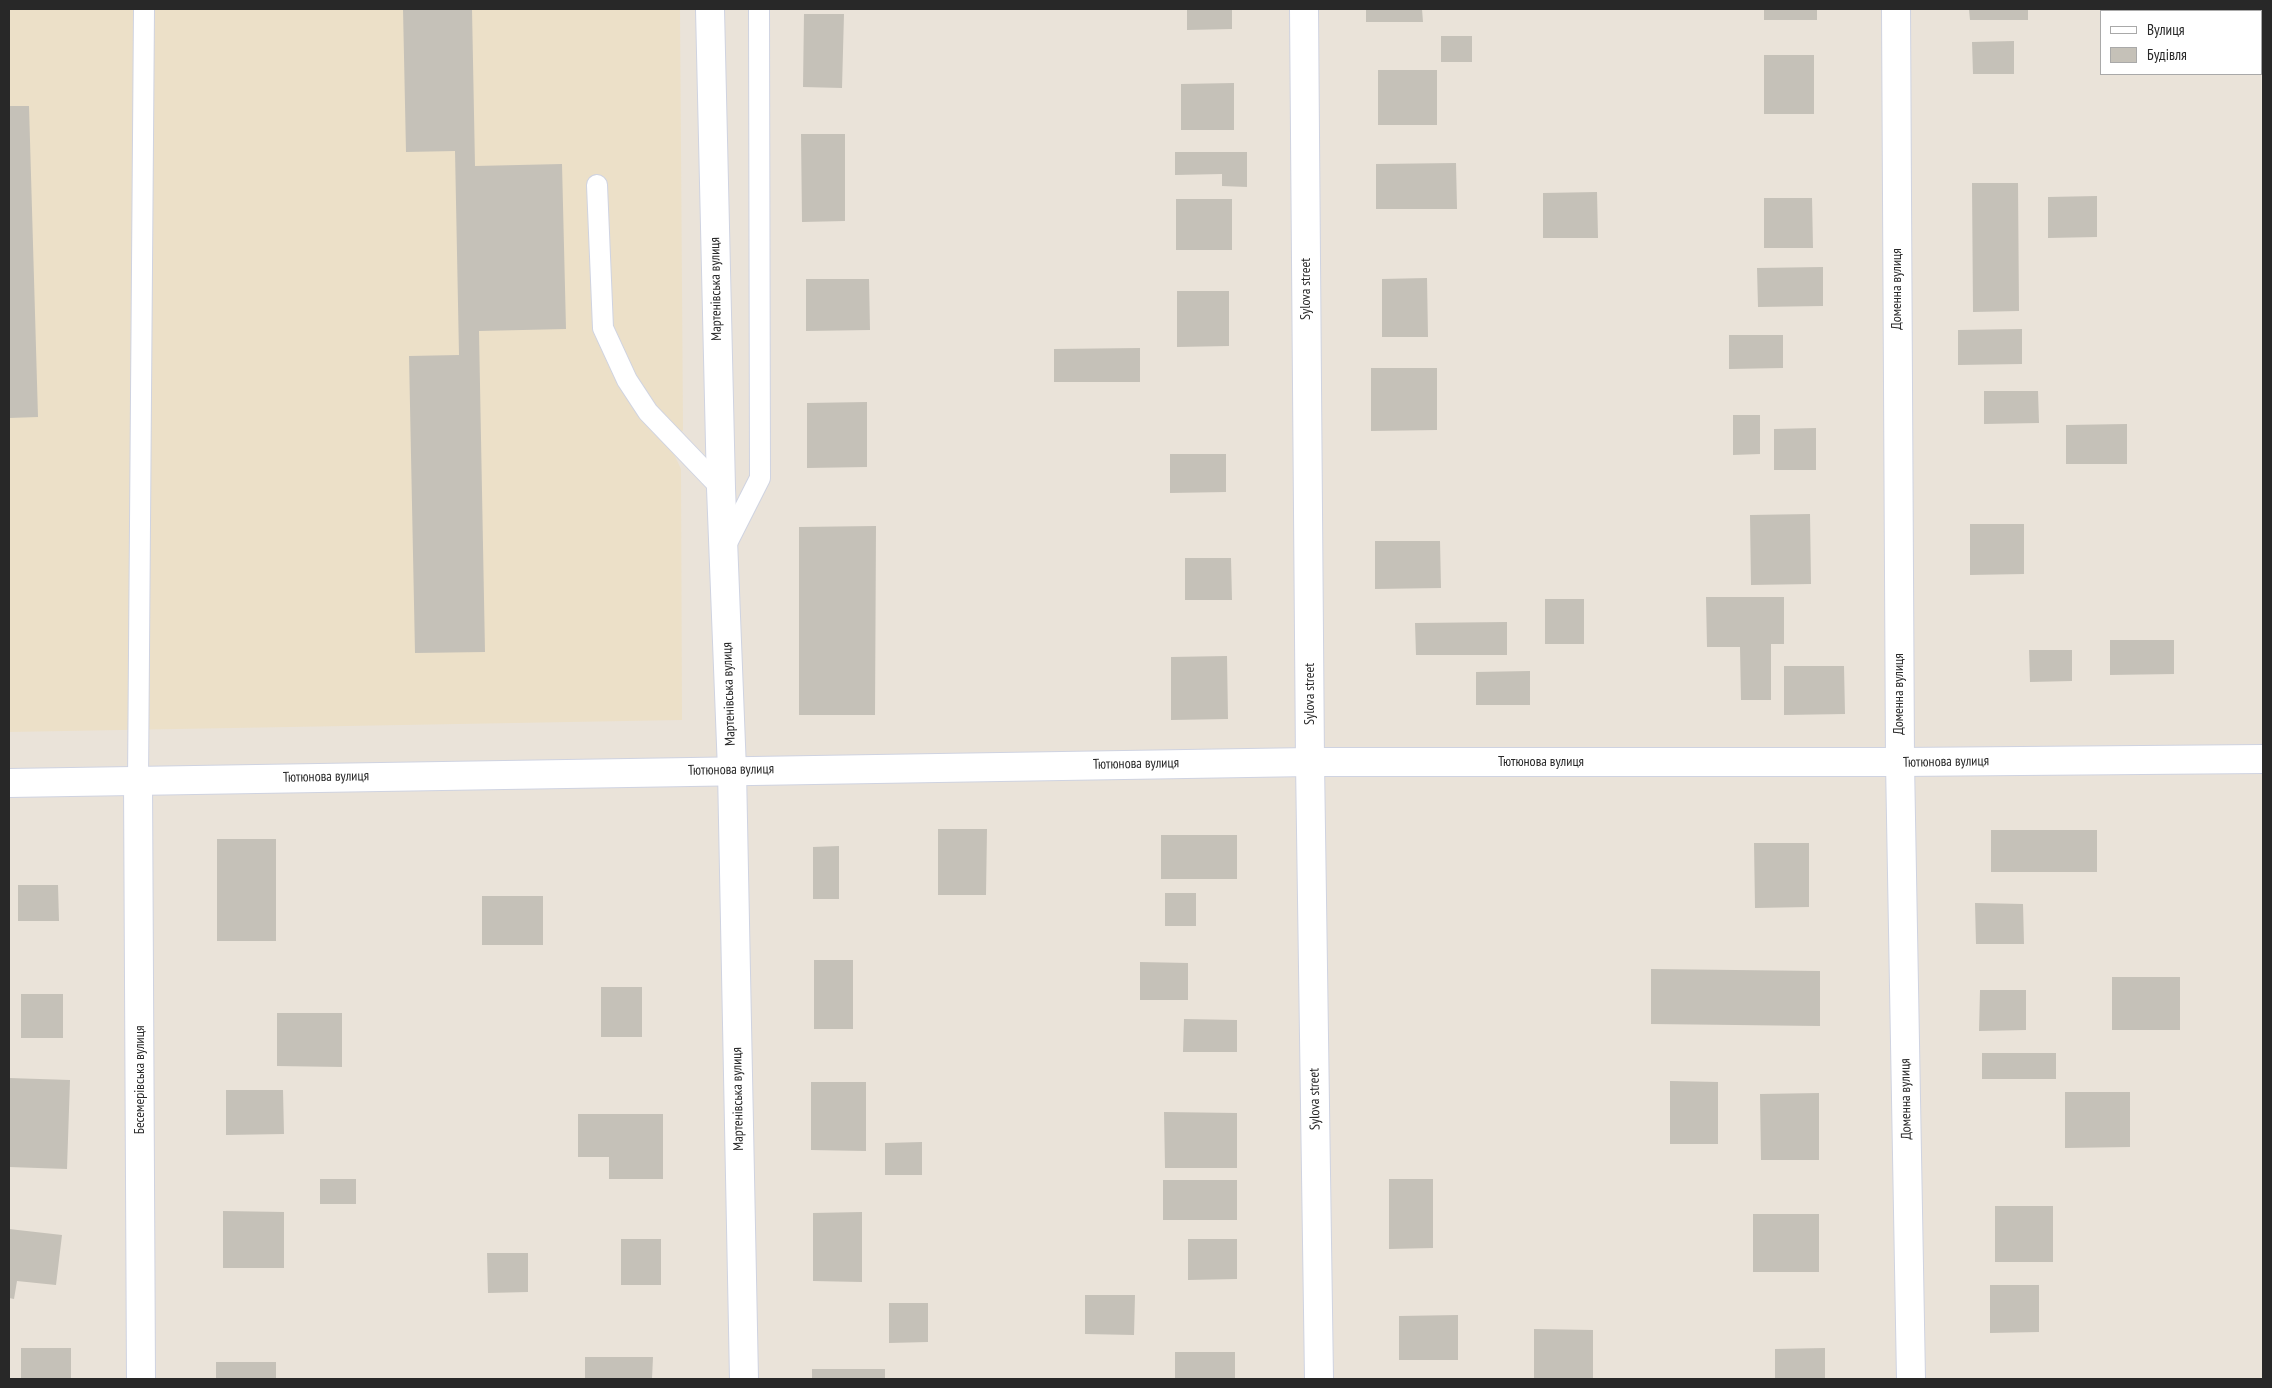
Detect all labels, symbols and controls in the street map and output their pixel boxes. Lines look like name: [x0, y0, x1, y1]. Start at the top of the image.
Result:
legend: [2100, 10, 2262, 75]
text: Вулиця: [2147, 20, 2185, 39]
text: Будівля: [2147, 45, 2187, 64]
street label: Мартенівська вулиця: [707, 237, 725, 341]
street label: Доменна вулиця: [1889, 248, 1905, 330]
street label: Sylova street: [1298, 258, 1314, 320]
street label: Мартенівська вулиця: [719, 642, 739, 746]
street label: Доменна вулиця: [1891, 653, 1907, 735]
street label: Sylova street: [1302, 663, 1318, 725]
street label: Тютюнова вулиця: [1903, 753, 1989, 771]
street label: Тютюнова вулиця: [1498, 754, 1584, 770]
street label: Тютюнова вулиця: [1093, 755, 1179, 773]
street label: Тютюнова вулиця: [688, 761, 774, 779]
street label: Тютюнова вулиця: [283, 768, 369, 786]
street label: Бесемерівська вулиця: [132, 1026, 148, 1134]
street label: Мартенівська вулиця: [729, 1047, 747, 1151]
street label: Доменна вулиця: [1897, 1058, 1915, 1140]
street label: Sylova street: [1306, 1068, 1324, 1130]

